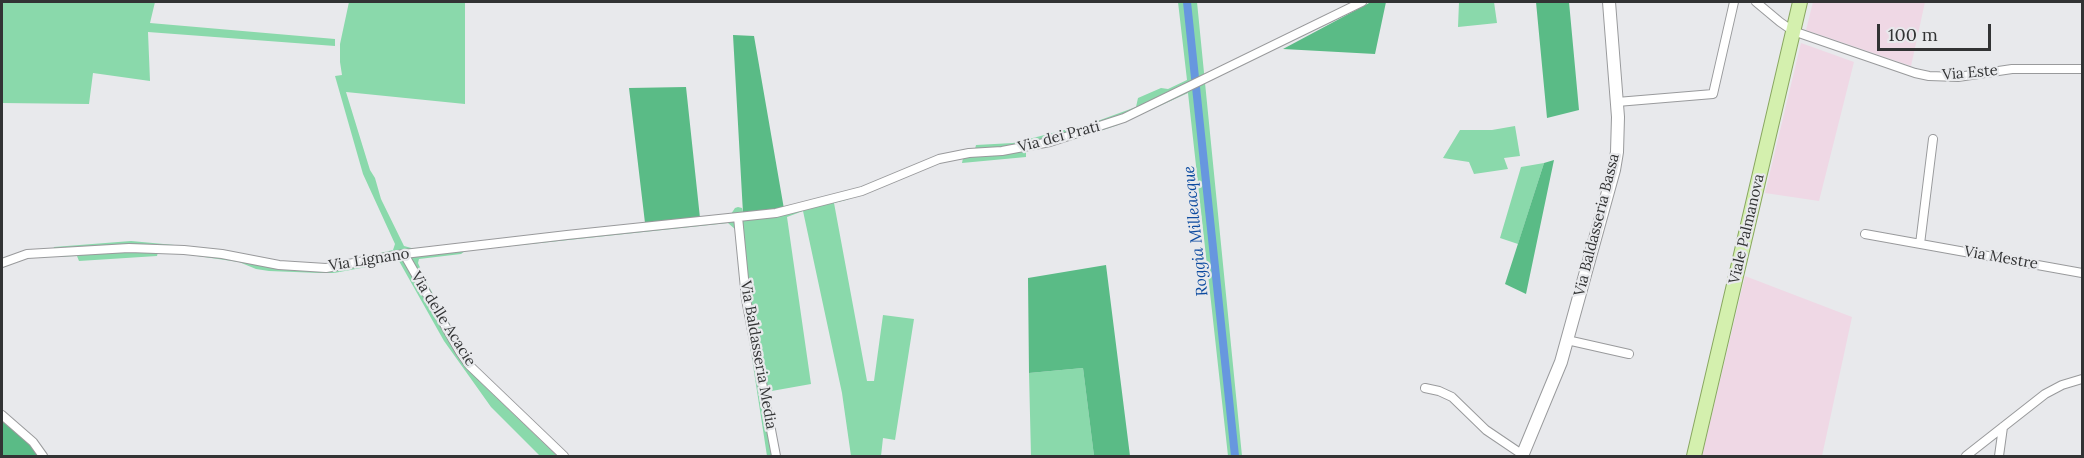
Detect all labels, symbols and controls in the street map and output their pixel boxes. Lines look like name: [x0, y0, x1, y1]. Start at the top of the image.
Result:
scale bar: [1880, 12, 1994, 50]
text: 100 m: [1888, 23, 1938, 46]
street label: Via Este: [1941, 62, 1999, 84]
street label: Via dei Prati: [1016, 117, 1102, 157]
street label: Via Baldasseria Bassa: [1571, 152, 1623, 298]
water label: Roggia Milleacque: [1180, 165, 1212, 297]
street label: Viale Palmanova: [1726, 172, 1768, 286]
street label: Via Mestre: [1963, 243, 2039, 273]
street label: Via Lignano: [327, 245, 411, 275]
street label: Via delle Acacie: [407, 268, 479, 370]
street label: Via Baldasseria Media: [736, 279, 780, 431]

